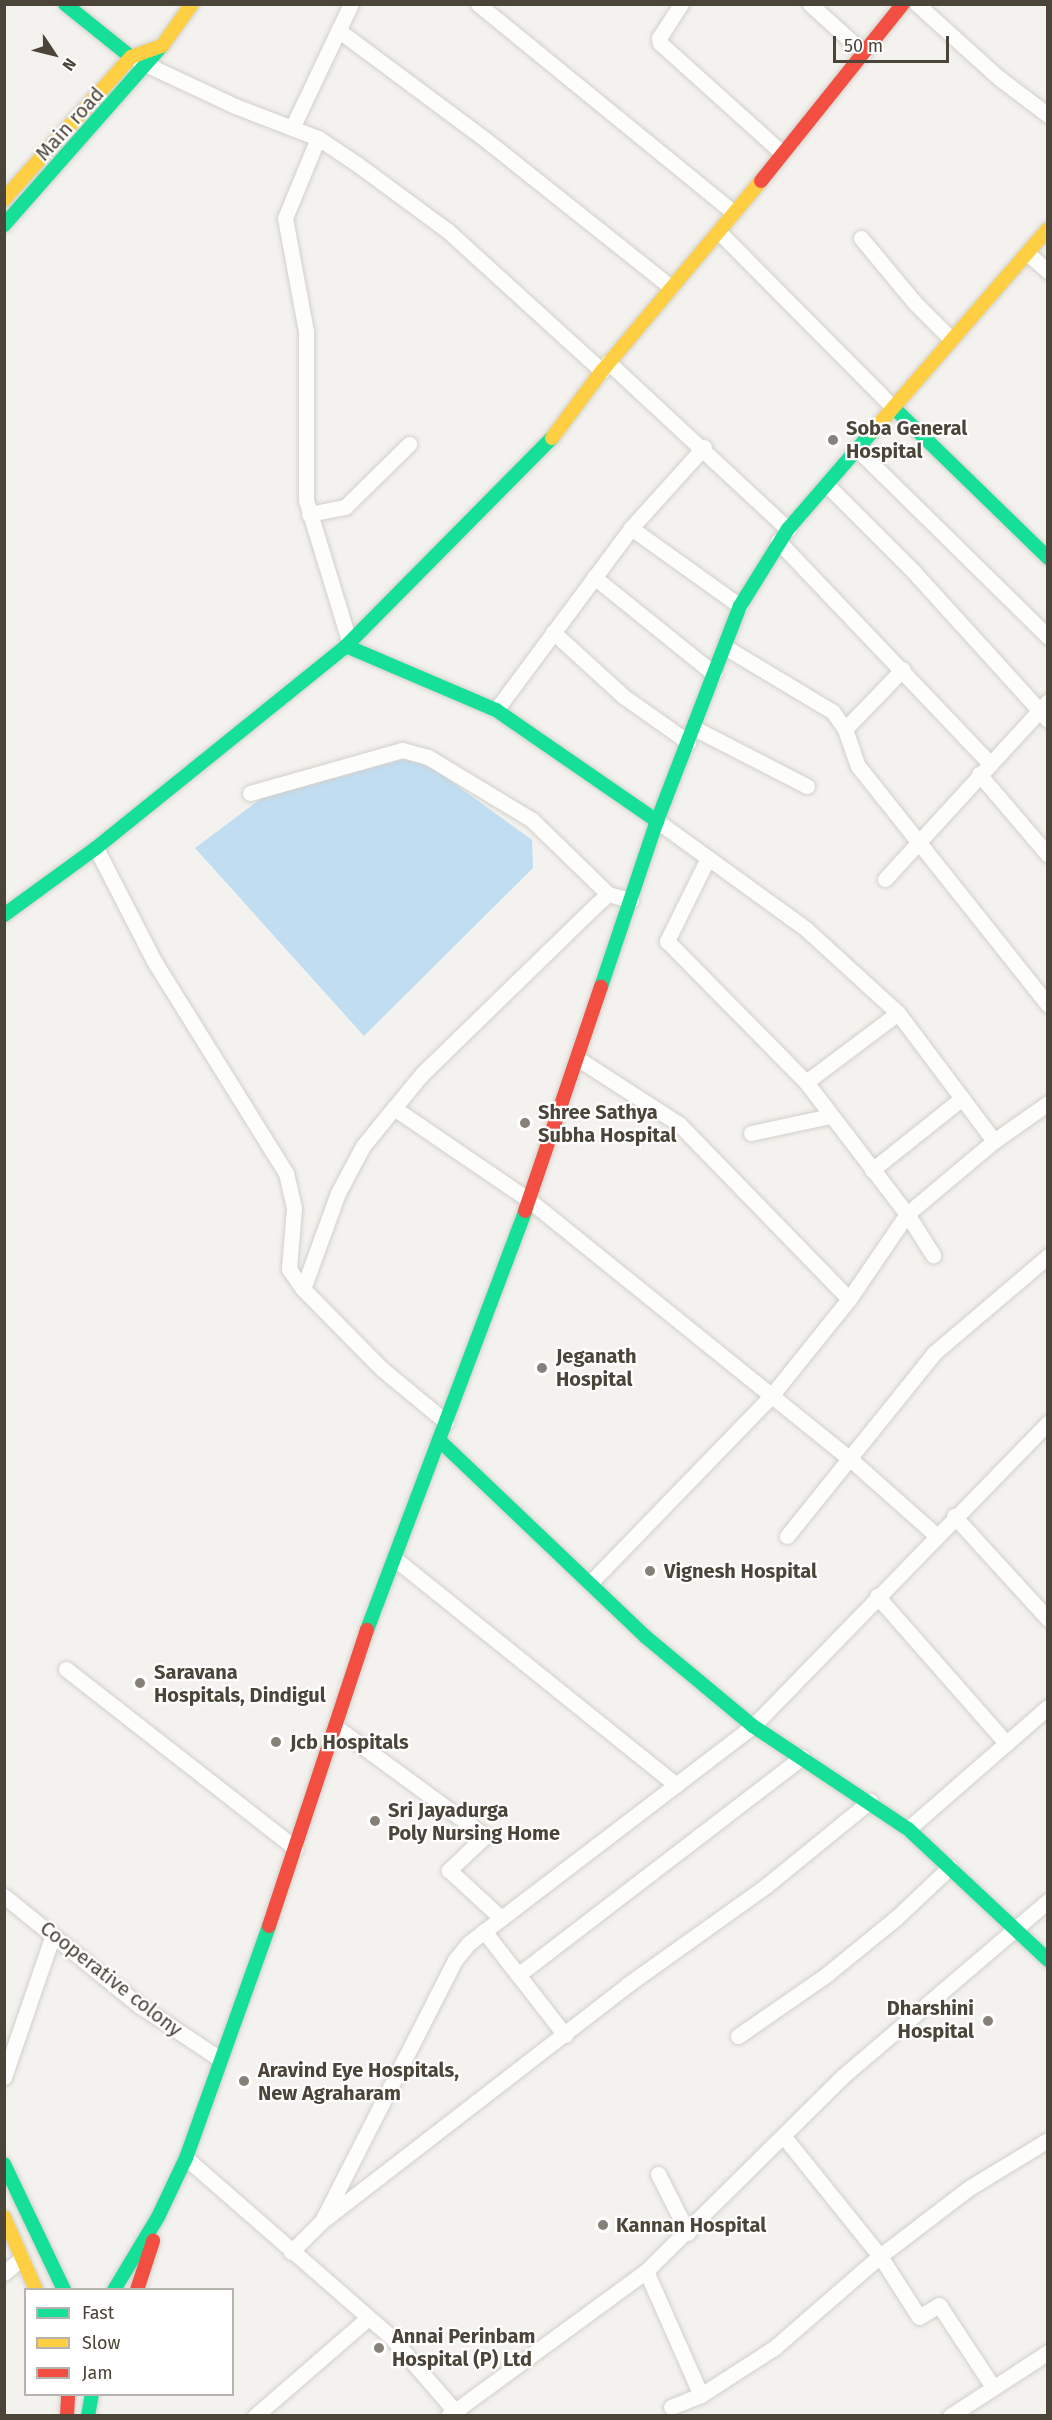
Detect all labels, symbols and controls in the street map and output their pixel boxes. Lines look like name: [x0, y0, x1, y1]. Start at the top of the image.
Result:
north arrow: [24, 24, 84, 84]
scale bar: [836, 24, 952, 62]
text: 50 m: [844, 35, 883, 57]
text: N: [58, 55, 80, 74]
street label: Main road: [31, 82, 109, 166]
place label: Soba General Hospital: [846, 416, 967, 463]
marker: Soba General Hospital: [824, 431, 842, 449]
place label: Shree Sathya Subha Hospital: [538, 1100, 676, 1147]
marker: Shree Sathya Subha Hospital: [516, 1114, 534, 1132]
place label: Jeganath Hospital: [556, 1344, 637, 1391]
marker: Jeganath Hospital: [533, 1359, 551, 1377]
place label: Vignesh Hospital: [664, 1559, 817, 1583]
marker: Vignesh Hospital: [641, 1562, 659, 1580]
place label: Saravana Hospitals, Dindigul: [154, 1660, 326, 1707]
marker: Saravana Hospitals, Dindigul: [131, 1674, 149, 1692]
place label: Jcb Hospitals: [290, 1730, 409, 1754]
marker: Jcb Hospitals: [267, 1733, 285, 1751]
place label: Sri Jayadurga Poly Nursing Home: [388, 1798, 560, 1845]
marker: Sri Jayadurga Poly Nursing Home: [366, 1812, 384, 1830]
street label: Cooperative colony: [35, 1916, 187, 2042]
place label: Dharshini Hospital: [887, 1997, 974, 2044]
marker: Dharshini Hospital: [979, 2012, 997, 2030]
place label: Aravind Eye Hospitals, New Agraharam: [258, 2058, 459, 2105]
marker: Aravind Eye Hospitals, New Agraharam: [235, 2072, 253, 2090]
place label: Kannan Hospital: [616, 2213, 766, 2237]
marker: Kannan Hospital: [594, 2216, 612, 2234]
legend: [24, 2288, 234, 2396]
text: Fast: [82, 2302, 114, 2324]
place label: Annai Perinbam Hospital (P) Ltd: [392, 2324, 535, 2371]
text: Slow: [82, 2332, 120, 2354]
marker: Annai Perinbam Hospital (P) Ltd: [370, 2339, 388, 2357]
text: Jam: [82, 2362, 113, 2384]

